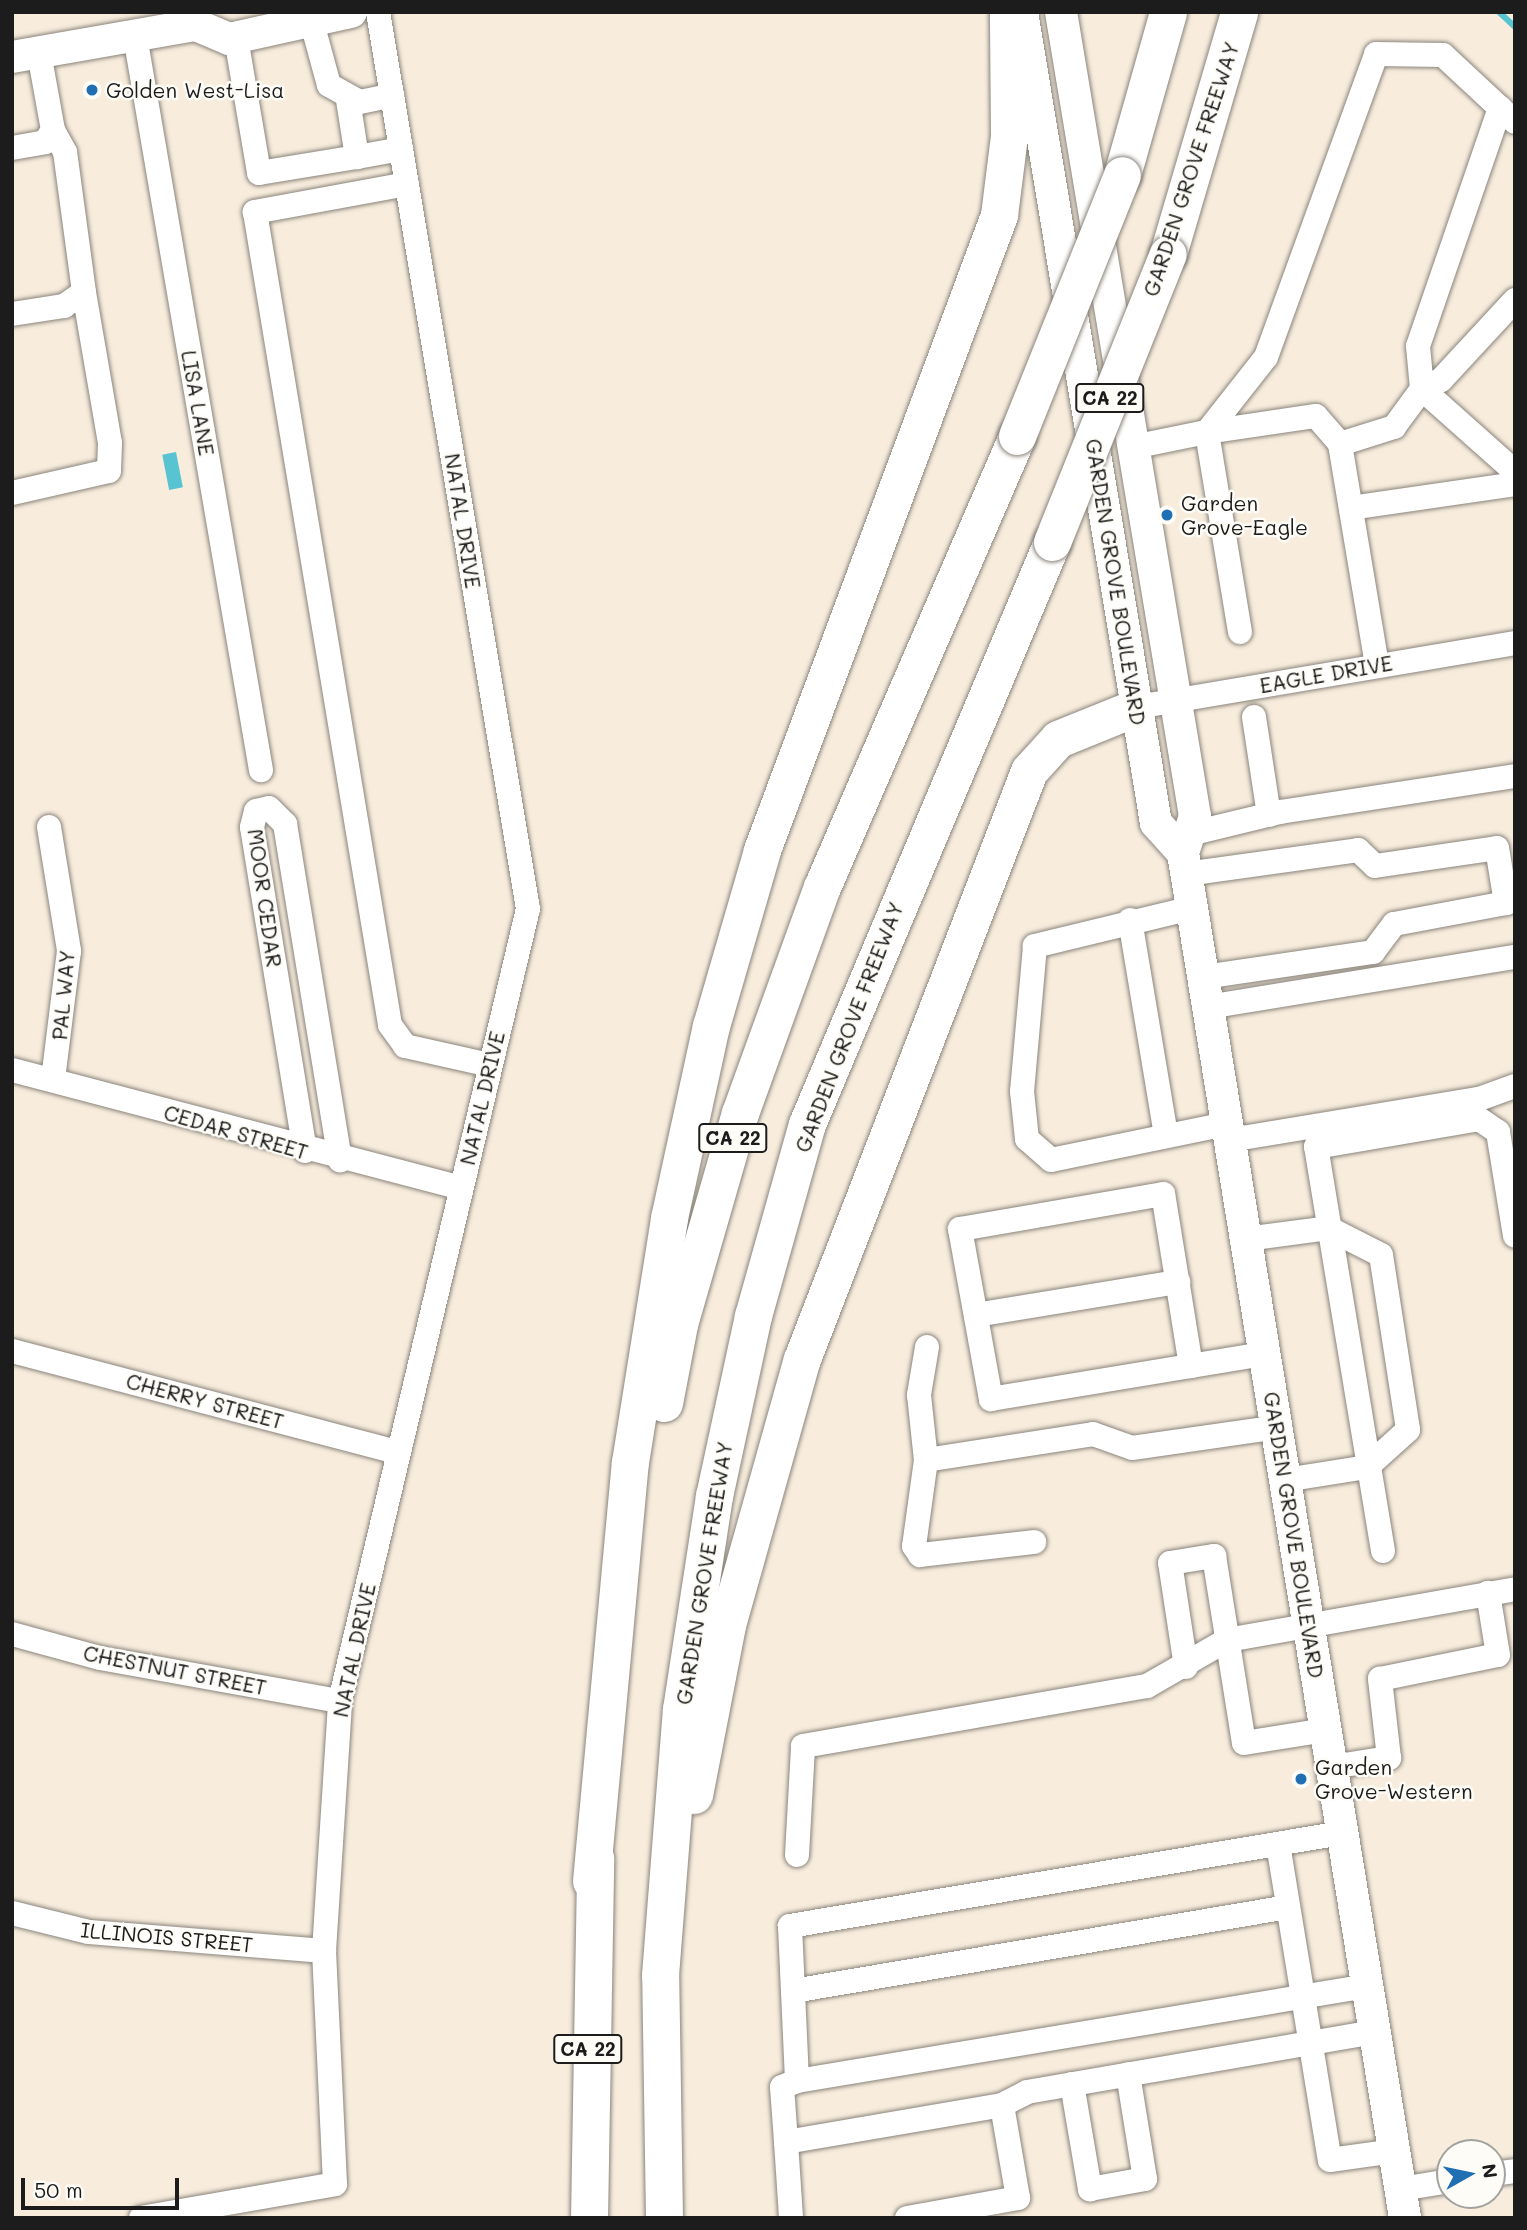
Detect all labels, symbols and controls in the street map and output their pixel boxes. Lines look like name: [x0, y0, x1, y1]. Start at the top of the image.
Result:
street label: GARDEN GROVE FREEWAY: [1138, 39, 1244, 299]
place label: Golden West-Lisa: [106, 77, 284, 103]
marker: Golden West-Lisa: [84, 82, 100, 98]
street label: LISA LANE: [176, 348, 220, 458]
road number: CA 22: [1075, 382, 1145, 414]
street label: GARDEN GROVE BOULEVARD: [1081, 437, 1151, 727]
street label: NATAL DRIVE: [440, 452, 486, 590]
place label: Garden Grove-Eagle: [1181, 490, 1308, 540]
marker: Garden Grove-Eagle: [1159, 507, 1175, 523]
street label: EAGLE DRIVE: [1258, 650, 1394, 698]
street label: MOOR CEDAR: [243, 827, 287, 969]
street label: GARDEN GROVE FREEWAY: [790, 898, 908, 1156]
street label: PAL WAY: [47, 949, 79, 1041]
street label: NATAL DRIVE: [454, 1029, 510, 1167]
street label: CEDAR STREET: [161, 1099, 311, 1165]
road number: CA 22: [698, 1122, 768, 1154]
street label: CHERRY STREET: [123, 1368, 287, 1434]
street label: GARDEN GROVE BOULEVARD: [1259, 1390, 1329, 1680]
street label: GARDEN GROVE FREEWAY: [671, 1440, 737, 1706]
street label: NATAL DRIVE: [327, 1581, 381, 1719]
street label: CHESTNUT STREET: [81, 1640, 269, 1700]
place label: Garden Grove-Western: [1315, 1754, 1473, 1804]
marker: Garden Grove-Western: [1293, 1771, 1309, 1787]
street label: ILLINOIS STREET: [80, 1917, 254, 1957]
road number: CA 22: [553, 2034, 623, 2064]
north arrow: [1436, 2139, 1506, 2209]
text: N: [1477, 2162, 1504, 2180]
scale bar: [24, 2164, 182, 2208]
text: 50 m: [34, 2176, 83, 2203]

